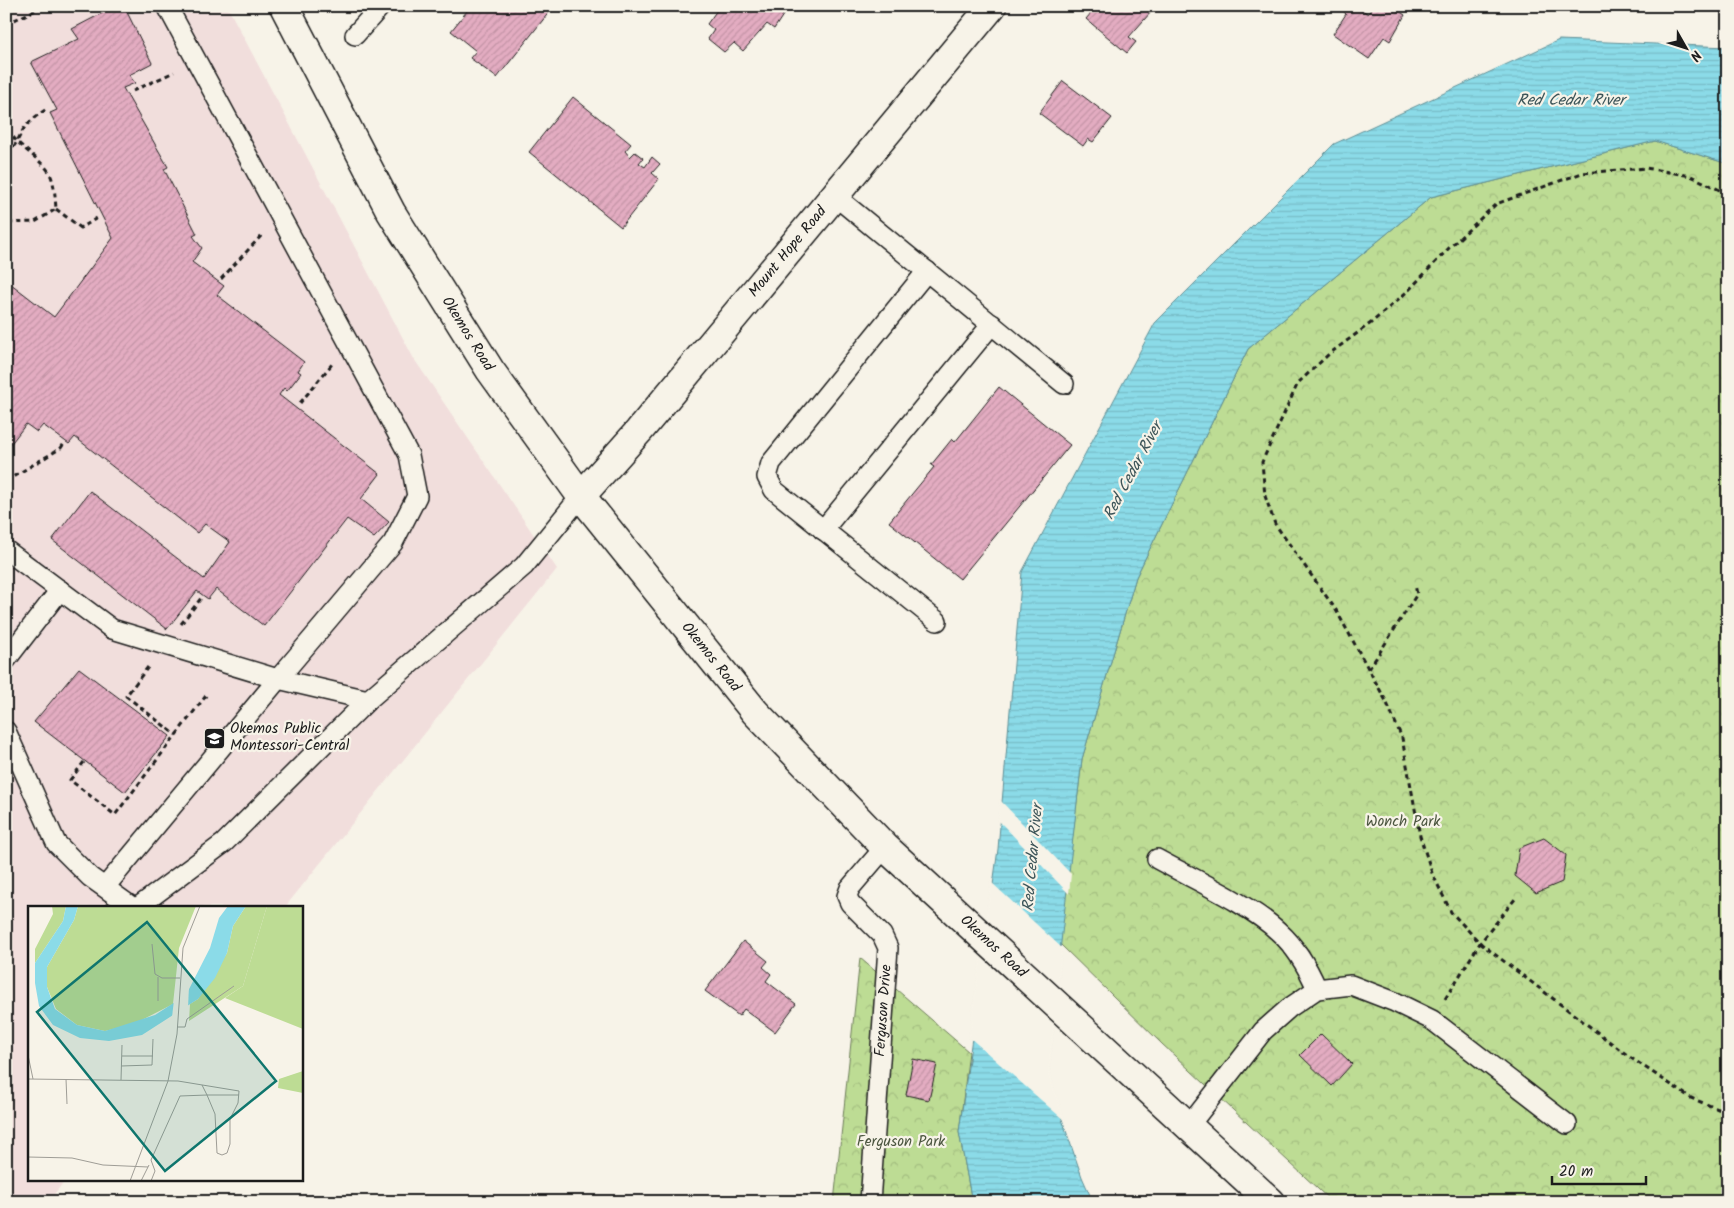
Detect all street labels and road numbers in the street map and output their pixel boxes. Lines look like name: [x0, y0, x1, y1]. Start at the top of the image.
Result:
street label: Mount Hope Road: [743, 200, 833, 303]
street label: Okemos Road: [435, 292, 500, 376]
street label: Okemos Road: [675, 617, 747, 698]
street label: Okemos Road: [954, 909, 1033, 984]
street label: Ferguson Drive: [868, 963, 899, 1057]

